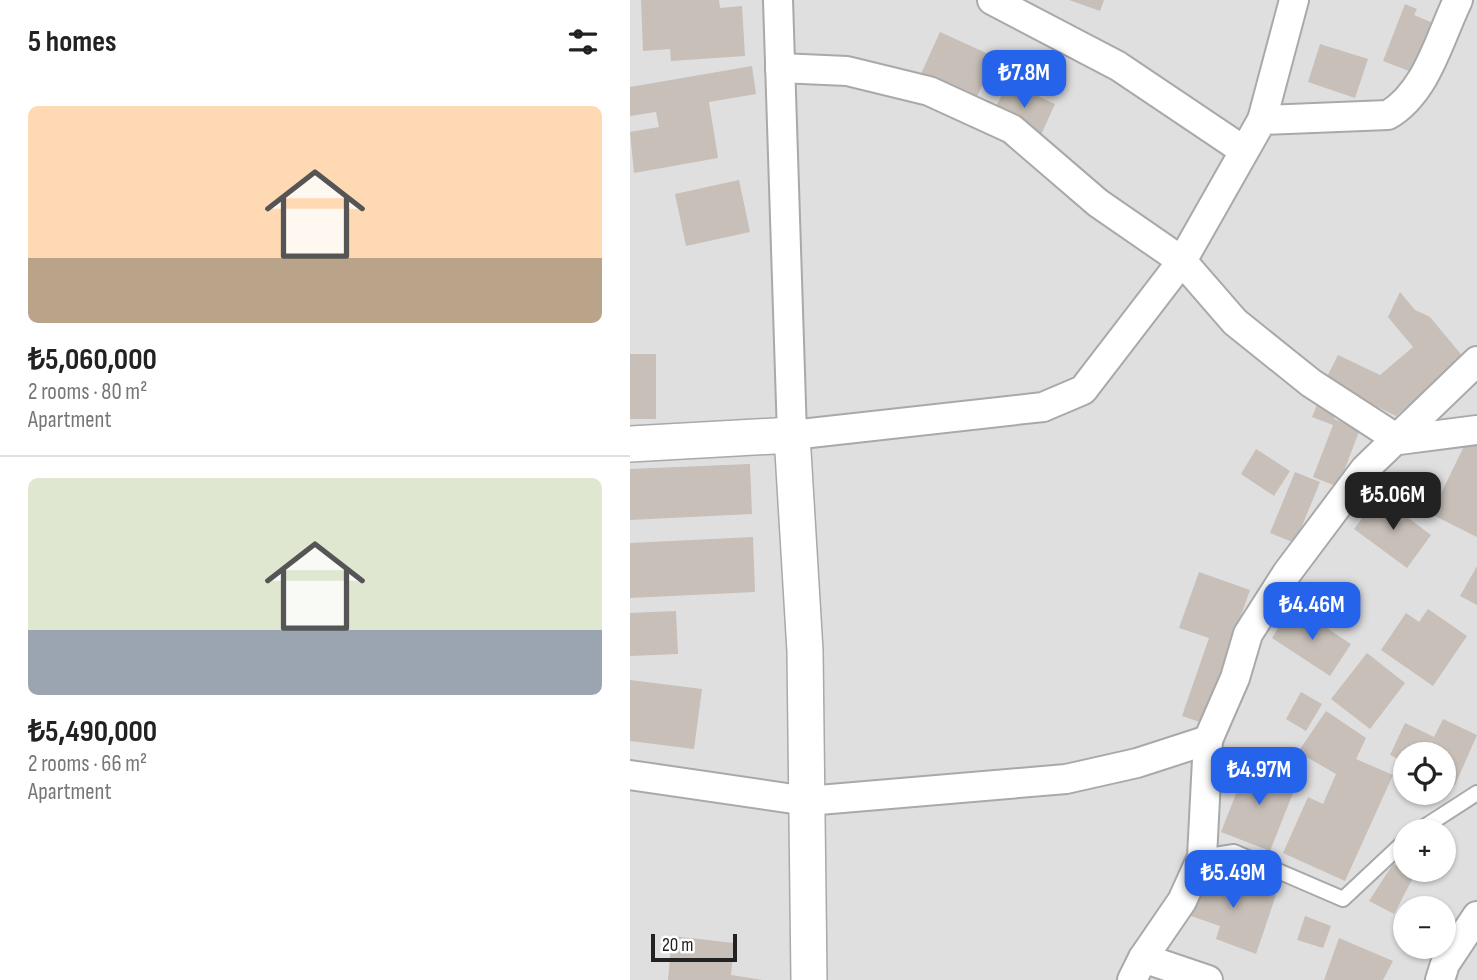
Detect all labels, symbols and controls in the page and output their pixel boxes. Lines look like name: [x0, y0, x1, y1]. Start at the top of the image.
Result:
icon: filters: [564, 23, 602, 61]
text: 5 homes: [28, 24, 117, 60]
pin: ₺7.8M: [975, 50, 1073, 110]
text: ₺7.8M: [998, 59, 1050, 87]
icon: home: [252, 151, 378, 277]
text: ₺5,060,000: [28, 342, 157, 378]
text: 2 rooms · 80 m²: [28, 378, 147, 406]
text: Apartment: [28, 406, 112, 434]
pin: ₺5.06M: [1336, 472, 1450, 532]
text: ₺5.06M: [1361, 481, 1425, 509]
icon: home: [252, 523, 378, 649]
pin: ₺4.46M: [1255, 582, 1369, 642]
text: ₺4.46M: [1279, 591, 1345, 619]
text: ₺5,490,000: [28, 714, 157, 750]
map controls: [1393, 742, 1456, 959]
button: locate: [1393, 742, 1456, 805]
pin: ₺4.97M: [1202, 748, 1316, 807]
text: 2 rooms · 66 m²: [28, 750, 147, 778]
text: ₺4.97M: [1227, 756, 1291, 784]
text: Apartment: [28, 778, 112, 806]
button: +: [1393, 819, 1456, 882]
pin: ₺5.49M: [1176, 850, 1290, 910]
text: ₺5.49M: [1201, 859, 1265, 887]
button: −: [1393, 896, 1456, 959]
scale bar: [651, 931, 737, 963]
text: 20 m: [662, 934, 694, 957]

